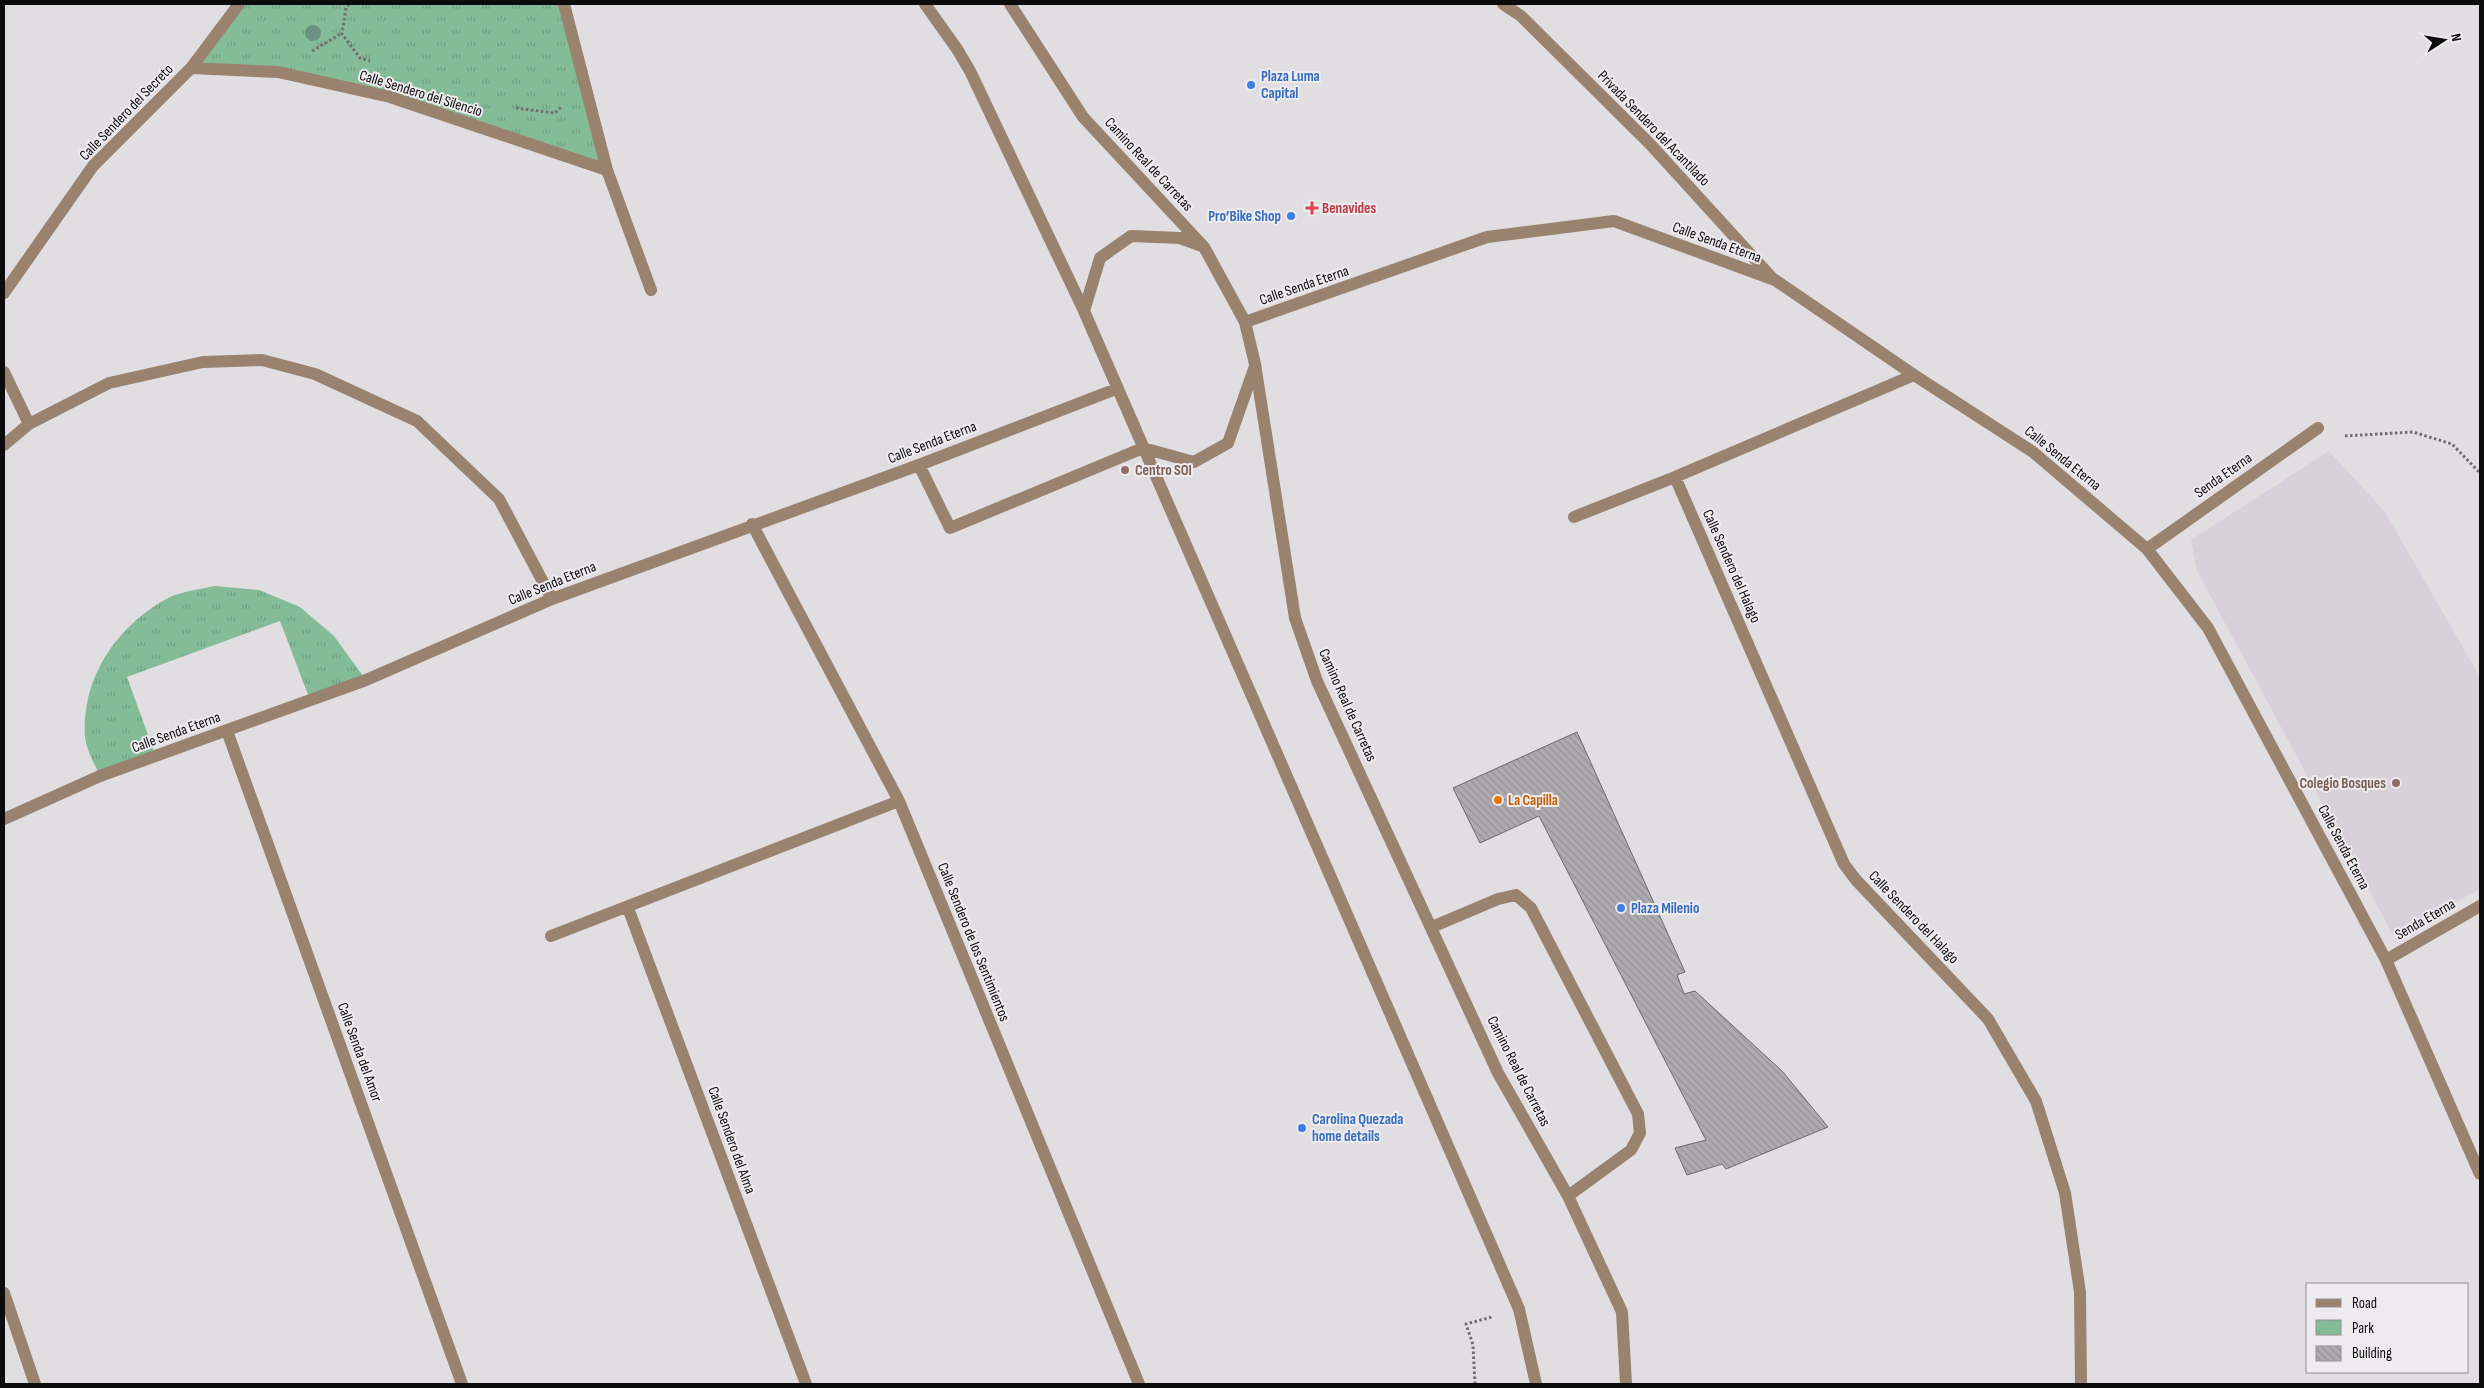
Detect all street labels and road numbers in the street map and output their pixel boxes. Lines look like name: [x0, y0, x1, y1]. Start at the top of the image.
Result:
street label: Calle Sendero del Secreto: [75, 60, 177, 165]
street label: Calle Sendero del Silencio: [357, 66, 485, 121]
street label: Privada Sendero del Acantilado: [1593, 66, 1714, 190]
street label: Camino Real de Carretas: [1100, 113, 1197, 215]
street label: Calle Senda Eterna: [1670, 218, 1764, 267]
street label: Calle Senda Eterna: [1257, 261, 1352, 310]
street label: Calle Senda Eterna: [885, 417, 979, 468]
street label: Calle Senda Eterna: [2020, 422, 2105, 495]
street label: Senda Eterna: [2191, 448, 2256, 502]
street label: Calle Sendero del Halago: [1698, 507, 1765, 626]
street label: Calle Senda Eterna: [505, 557, 599, 610]
street label: Camino Real de Carretas: [1314, 646, 1381, 765]
street label: Calle Senda Eterna: [129, 708, 223, 757]
street label: Calle Senda Eterna: [2313, 802, 2374, 893]
street label: Calle Sendero de los Sentimientos: [933, 860, 1014, 1024]
street label: Calle Sendero del Halago: [1864, 867, 1963, 968]
street label: Senda Eterna: [2392, 894, 2459, 944]
street label: Calle Senda del Amor: [333, 1000, 387, 1105]
street label: Camino Real de Carretas: [1483, 1013, 1555, 1130]
street label: Calle Sendero del Alma: [703, 1084, 760, 1197]

